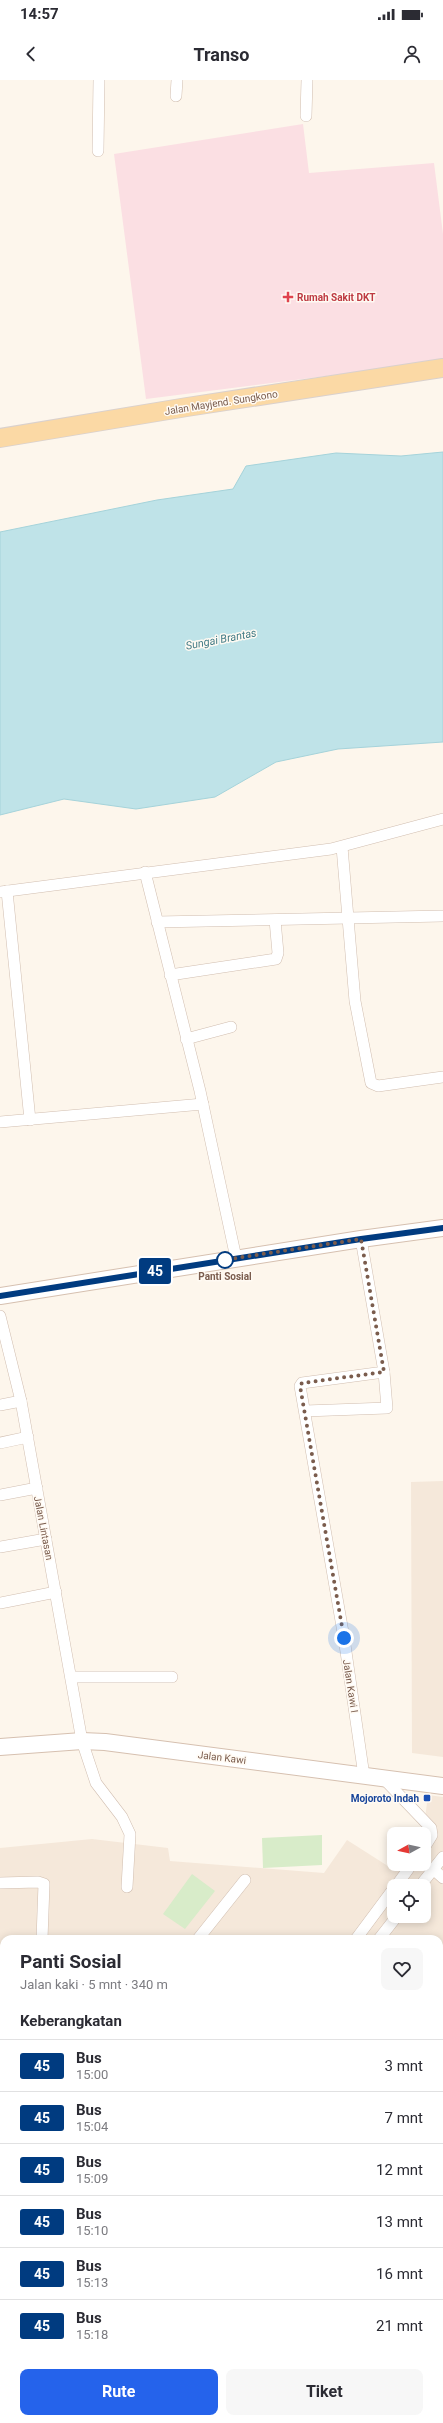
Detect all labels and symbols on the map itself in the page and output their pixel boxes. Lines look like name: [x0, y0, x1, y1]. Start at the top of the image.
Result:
marker: Rumah Sakit DKT: [282, 291, 294, 303]
place label: Rumah Sakit DKT: [297, 292, 376, 303]
street label: Jalan Mayjend. Sungkono: [164, 388, 279, 417]
water label: Sungai Brantas: [185, 626, 258, 653]
marker: Panti Sosial: [216, 1251, 234, 1269]
line badge: 45: [137, 1258, 173, 1284]
place label: Panti Sosial: [198, 1271, 252, 1282]
street label: Jalan Lintasan: [32, 1495, 55, 1561]
your location: [334, 1628, 354, 1648]
street label: Jalan Kawi I: [341, 1659, 360, 1713]
street label: Jalan Kawi: [197, 1749, 247, 1766]
place label: Mojoroto Indah: [351, 1793, 419, 1804]
marker: Mojoroto Indah: [422, 1793, 432, 1803]
north arrow: [387, 1827, 431, 1871]

